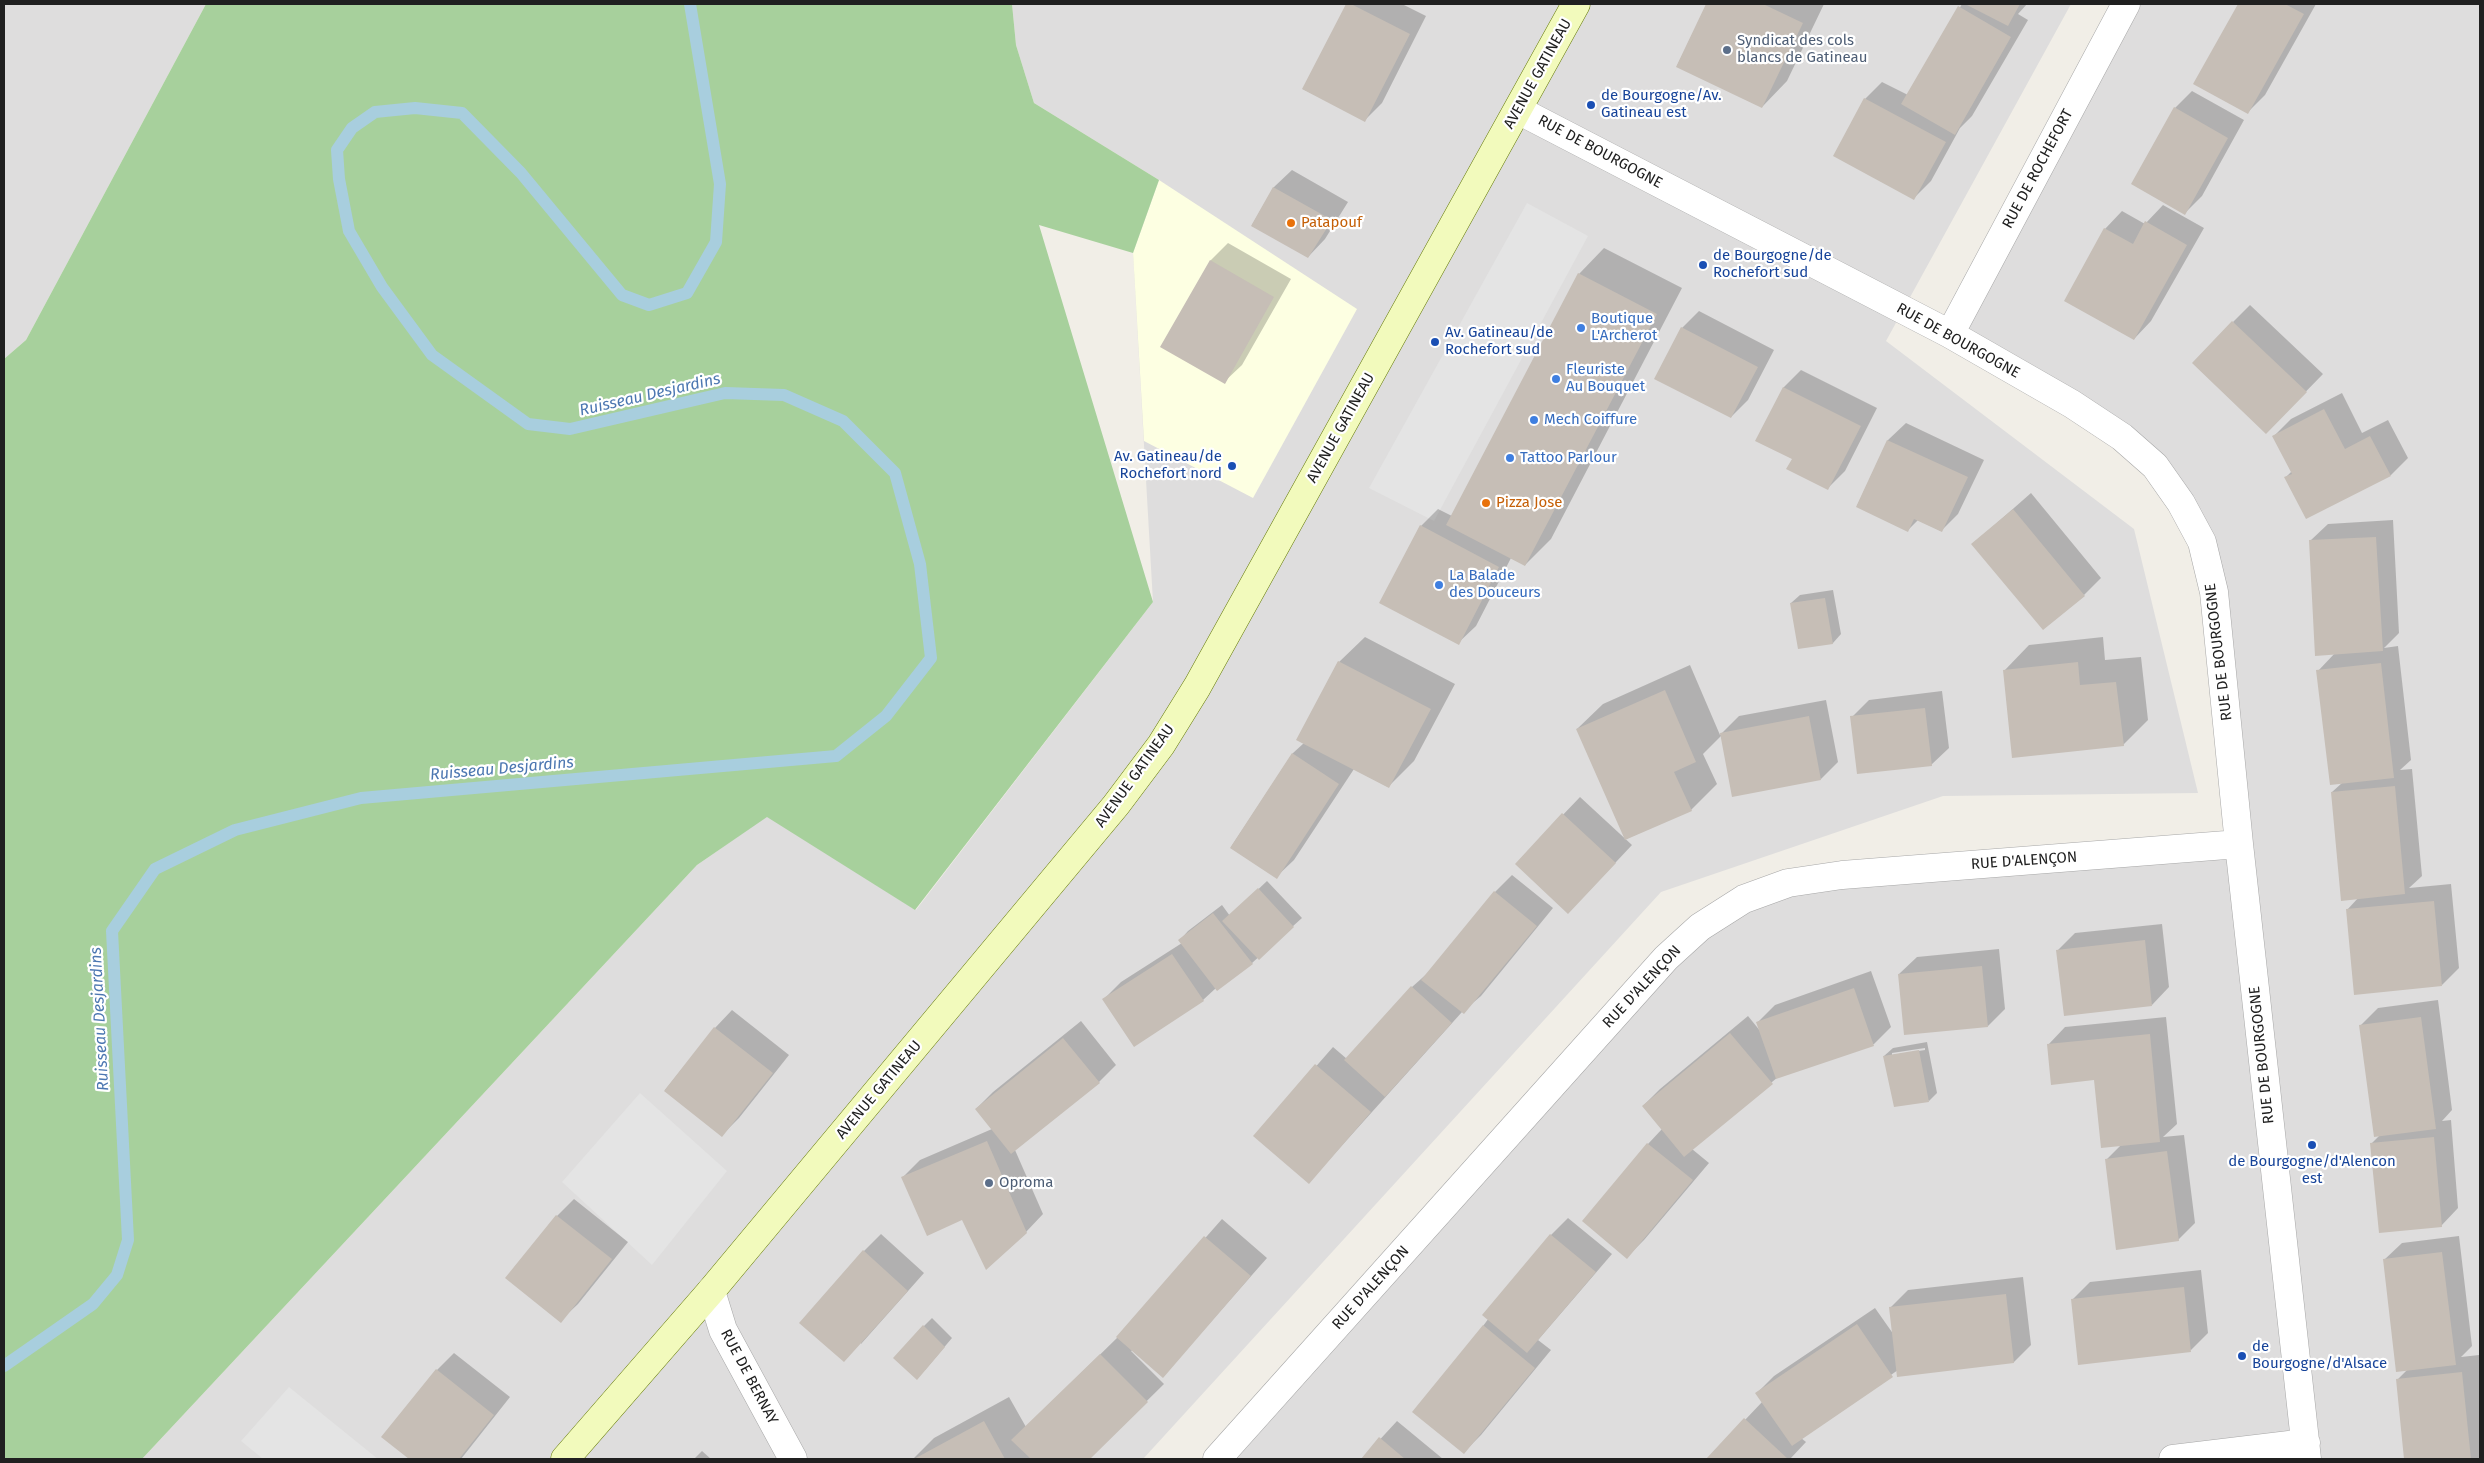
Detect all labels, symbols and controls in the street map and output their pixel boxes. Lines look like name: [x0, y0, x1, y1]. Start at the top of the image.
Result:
street label: AVENUE GATINEAU: [1500, 16, 1576, 132]
place label: Syndicat des cols blancs de Gatineau: [1737, 32, 1867, 67]
marker: Syndicat des cols blancs de Gatineau: [1721, 44, 1733, 56]
place label: de Bourgogne/Av. Gatineau est: [1601, 87, 1722, 122]
marker: de Bourgogne/Av. Gatineau est: [1585, 99, 1597, 111]
street label: RUE DE ROCHEFORT: [1999, 106, 2077, 232]
street label: RUE DE BOURGOGNE: [1535, 112, 1665, 192]
place label: Patapouf: [1301, 214, 1362, 232]
marker: Patapouf: [1285, 217, 1297, 229]
place label: de Bourgogne/de Rochefort sud: [1713, 247, 1832, 282]
marker: de Bourgogne/de Rochefort sud: [1697, 259, 1709, 271]
street label: RUE DE BOURGOGNE: [1893, 300, 2023, 382]
place label: Boutique L'Archerot: [1591, 310, 1657, 345]
marker: Boutique L'Archerot: [1575, 322, 1587, 334]
place label: Av. Gatineau/de Rochefort sud: [1445, 324, 1553, 359]
marker: Av. Gatineau/de Rochefort sud: [1429, 336, 1441, 348]
place label: Fleuriste Au Bouquet: [1566, 361, 1645, 396]
water label: Ruisseau Desjardins: [578, 369, 722, 421]
street label: AVENUE GATINEAU: [1303, 370, 1379, 486]
marker: Fleuriste Au Bouquet: [1550, 373, 1562, 385]
place label: Mech Coiffure: [1544, 411, 1637, 429]
marker: Mech Coiffure: [1528, 414, 1540, 426]
place label: Av. Gatineau/de Rochefort nord: [1114, 448, 1222, 483]
place label: Tattoo Parlour: [1520, 449, 1617, 467]
marker: Tattoo Parlour: [1504, 452, 1516, 464]
marker: Av. Gatineau/de Rochefort nord: [1226, 460, 1238, 472]
place label: Pizza Jose: [1496, 494, 1562, 512]
marker: Pizza Jose: [1480, 497, 1492, 509]
place label: La Balade des Douceurs: [1449, 567, 1541, 602]
marker: La Balade des Douceurs: [1433, 579, 1445, 591]
street label: RUE DE BOURGOGNE: [2202, 582, 2236, 722]
street label: AVENUE GATINEAU: [1092, 721, 1178, 831]
water label: Ruisseau Desjardins: [429, 753, 575, 785]
street label: RUE D'ALENÇON: [1970, 848, 2078, 874]
street label: RUE D'ALENÇON: [1599, 942, 1685, 1032]
water label: Ruisseau Desjardins: [87, 947, 113, 1091]
street label: RUE DE BOURGOGNE: [2246, 985, 2278, 1125]
street label: AVENUE GATINEAU: [833, 1037, 925, 1143]
marker: de Bourgogne/d'Alencon est: [2306, 1139, 2318, 1151]
place label: de Bourgogne/d'Alencon est: [2228, 1153, 2396, 1188]
place label: Oproma: [999, 1174, 1053, 1192]
marker: Oproma: [983, 1177, 995, 1189]
street label: RUE D'ALENÇON: [1329, 1242, 1413, 1334]
street label: RUE DE BERNAY: [716, 1326, 782, 1428]
place label: de Bourgogne/d'Alsace: [2252, 1338, 2387, 1373]
marker: de Bourgogne/d'Alsace: [2236, 1350, 2248, 1362]

